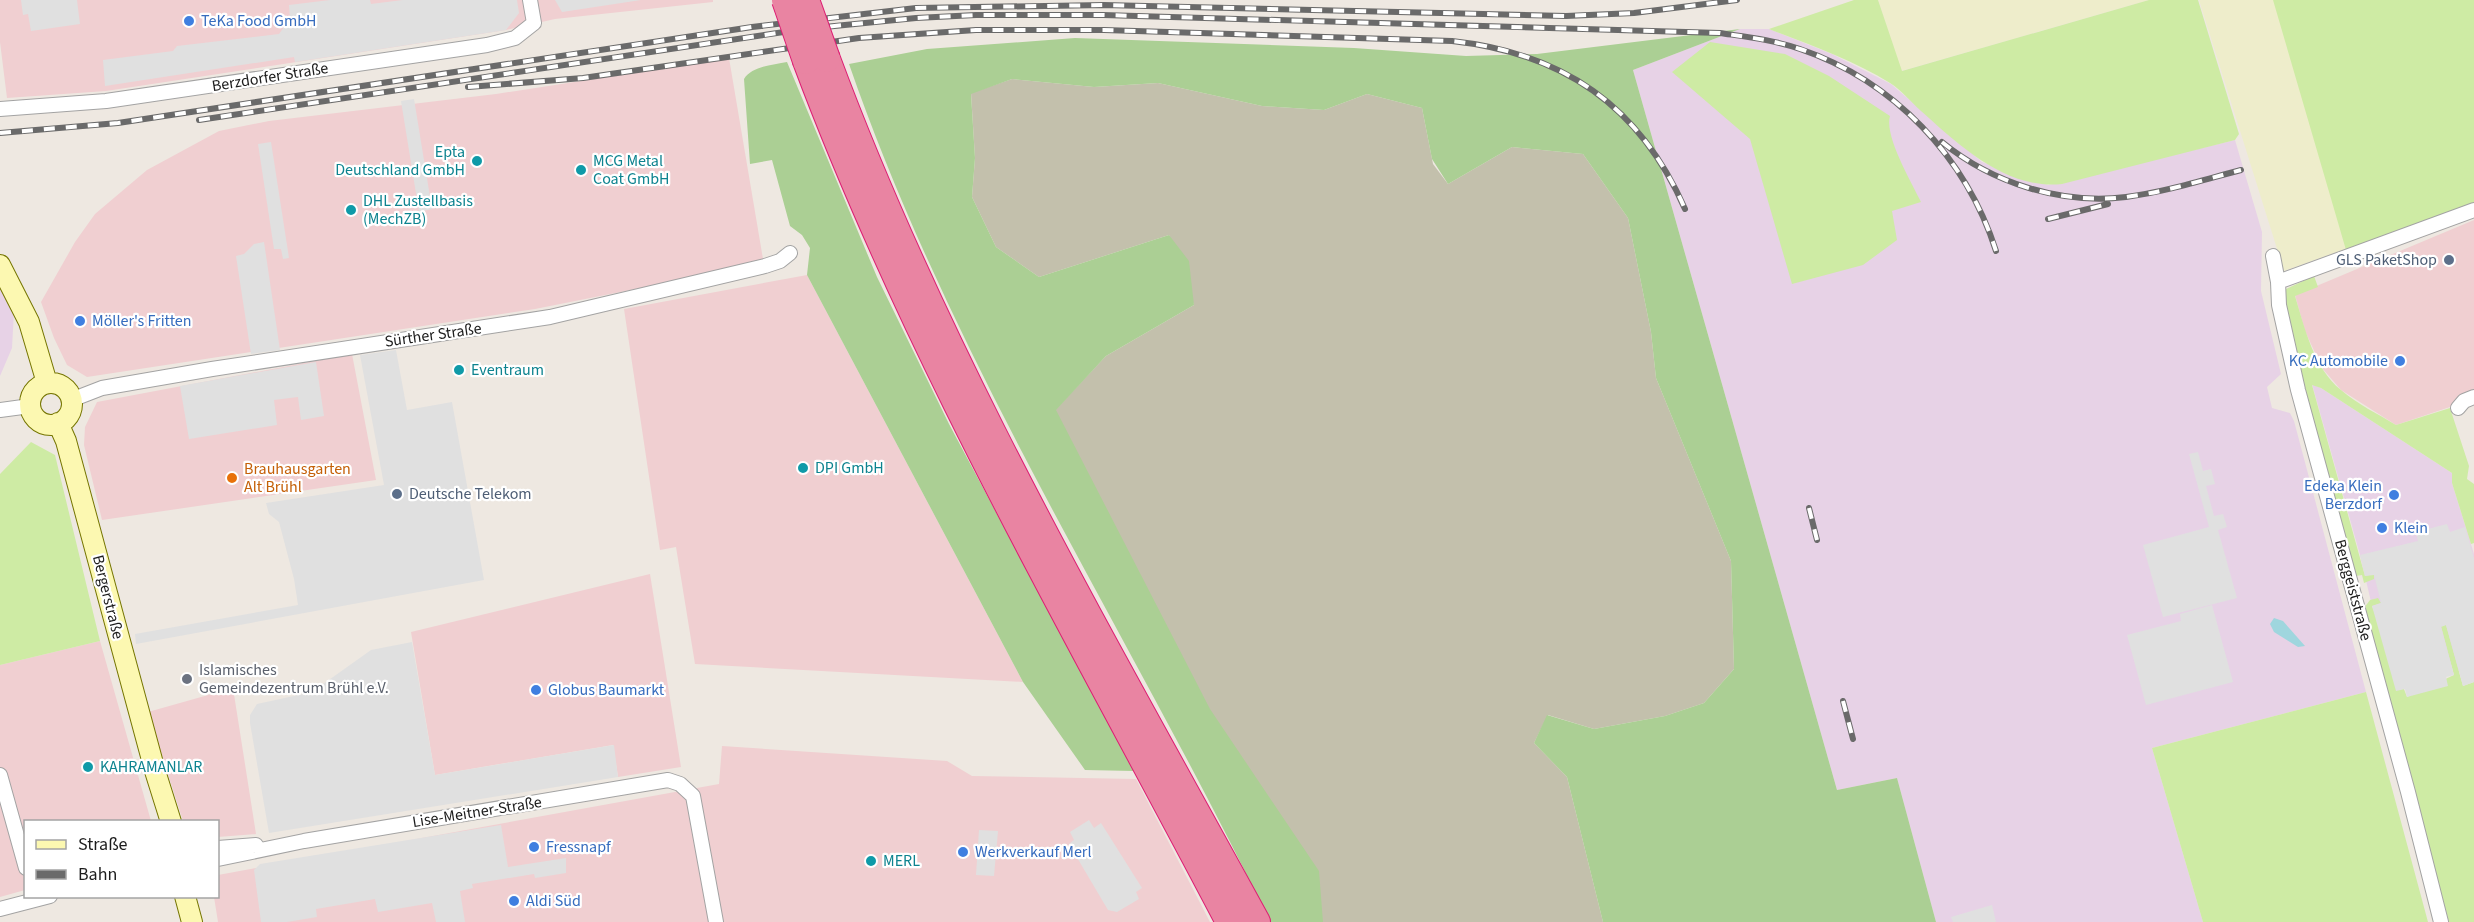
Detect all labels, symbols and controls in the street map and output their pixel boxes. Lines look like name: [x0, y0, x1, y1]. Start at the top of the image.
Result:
place label: TeKa Food GmbH: [201, 10, 317, 32]
marker: TeKa Food GmbH: [182, 14, 196, 28]
street label: Berzdorfer Straße: [210, 57, 330, 97]
place label: Epta Deutschland GmbH: [335, 141, 465, 181]
place label: MCG Metal Coat GmbH: [593, 150, 669, 190]
marker: Epta Deutschland GmbH: [470, 154, 484, 168]
marker: MCG Metal Coat GmbH: [574, 163, 588, 177]
place label: DHL Zustellbasis (MechZB): [363, 190, 473, 230]
marker: DHL Zustellbasis (MechZB): [344, 203, 358, 217]
place label: GLS PaketShop: [2336, 249, 2437, 271]
marker: GLS PaketShop: [2442, 253, 2456, 267]
place label: Möller's Fritten: [92, 310, 192, 332]
marker: Möller's Fritten: [73, 314, 87, 328]
street label: Sürther Straße: [383, 317, 483, 353]
place label: KC Automobile: [2289, 350, 2388, 372]
marker: KC Automobile: [2393, 354, 2407, 368]
place label: Eventraum: [471, 359, 544, 381]
marker: Eventraum: [452, 363, 466, 377]
place label: DPI GmbH: [815, 457, 884, 479]
place label: Brauhausgarten Alt Brühl: [244, 458, 351, 498]
marker: DPI GmbH: [796, 461, 810, 475]
marker: Brauhausgarten Alt Brühl: [225, 471, 239, 485]
place label: Edeka Klein Berzdorf: [2304, 475, 2383, 515]
place label: Deutsche Telekom: [409, 483, 532, 505]
marker: Deutsche Telekom: [390, 487, 404, 501]
marker: Edeka Klein Berzdorf: [2387, 488, 2401, 502]
place label: Klein: [2394, 517, 2428, 539]
marker: Klein: [2375, 521, 2389, 535]
street label: Berggeiststraße: [2329, 537, 2377, 643]
street label: Bergerstraße: [87, 553, 129, 642]
place label: Islamisches Gemeindezentrum Brühl e.V.: [199, 659, 389, 699]
marker: Islamisches Gemeindezentrum Brühl e.V.: [180, 672, 194, 686]
place label: Globus Baumarkt: [548, 679, 665, 701]
marker: Globus Baumarkt: [529, 683, 543, 697]
place label: KAHRAMANLAR: [100, 756, 202, 778]
marker: KAHRAMANLAR: [81, 760, 95, 774]
street label: Lise-Meitner-Straße: [411, 791, 543, 833]
legend: [24, 820, 219, 898]
text: Straße: [78, 832, 128, 857]
place label: Fressnapf: [546, 836, 612, 858]
marker: Fressnapf: [527, 840, 541, 854]
place label: Werkverkauf Merl: [975, 841, 1092, 863]
marker: Werkverkauf Merl: [956, 845, 970, 859]
place label: MERL: [883, 850, 920, 872]
marker: MERL: [864, 854, 878, 868]
text: Bahn: [78, 862, 117, 887]
place label: Aldi Süd: [526, 890, 581, 912]
marker: Aldi Süd: [507, 894, 521, 908]

